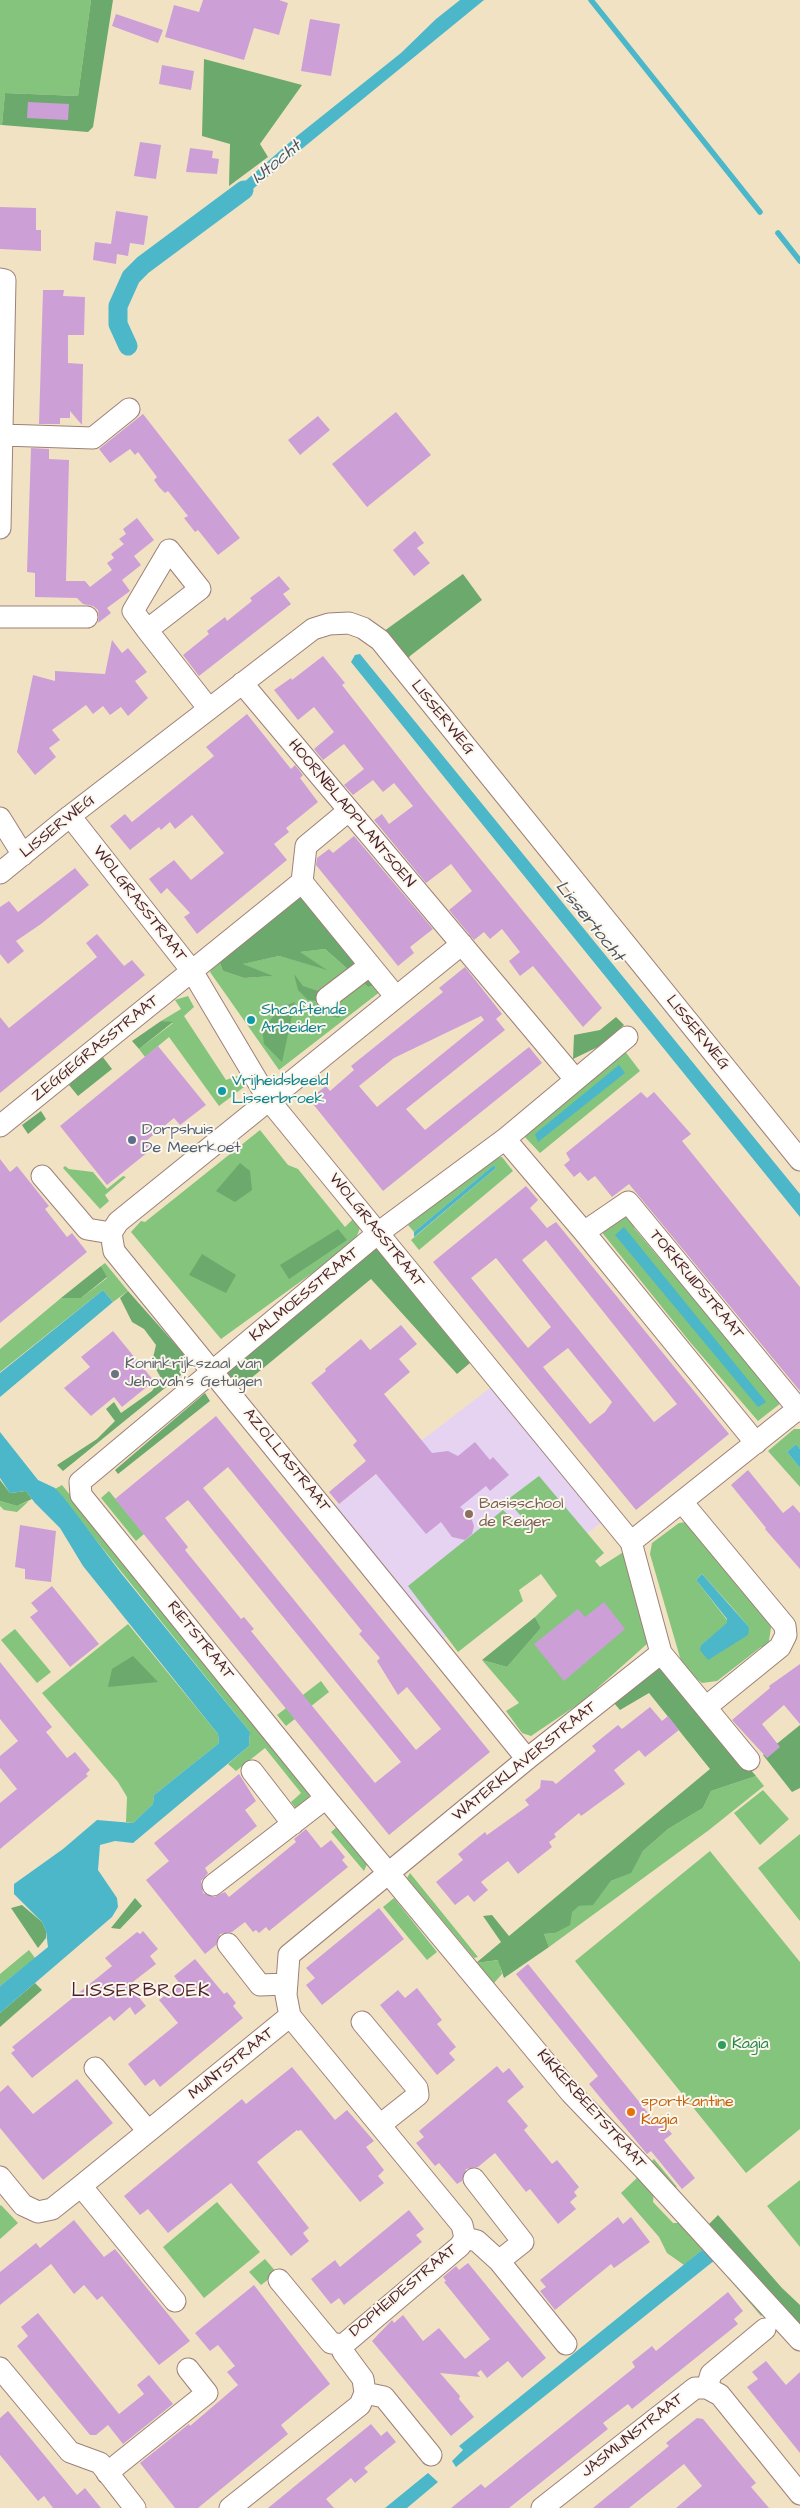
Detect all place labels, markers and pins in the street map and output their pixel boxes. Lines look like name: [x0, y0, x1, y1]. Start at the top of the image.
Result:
place label: Shcaftende Arbeider: [261, 1001, 347, 1039]
marker: Shcaftende Arbeider: [245, 1014, 257, 1026]
place label: Vrijheidsbeeld Lisserbroek: [232, 1072, 328, 1110]
marker: Vrijheidsbeeld Lisserbroek: [216, 1085, 228, 1097]
place label: Dorpshuis De Meerkoet: [142, 1121, 241, 1159]
marker: Dorpshuis De Meerkoet: [126, 1134, 138, 1146]
place label: Koninkrijkszaal van Jehovah's Getuigen: [125, 1355, 262, 1393]
marker: Koninkrijkszaal van Jehovah's Getuigen: [109, 1368, 121, 1380]
place label: Basisschool de Reiger: [479, 1495, 564, 1533]
marker: Basisschool de Reiger: [463, 1508, 475, 1520]
place label: Kagia: [732, 2035, 769, 2055]
marker: Kagia: [716, 2039, 728, 2051]
place label: sportkantine Kagia: [641, 2093, 734, 2131]
marker: sportkantine Kagia: [625, 2106, 637, 2118]

